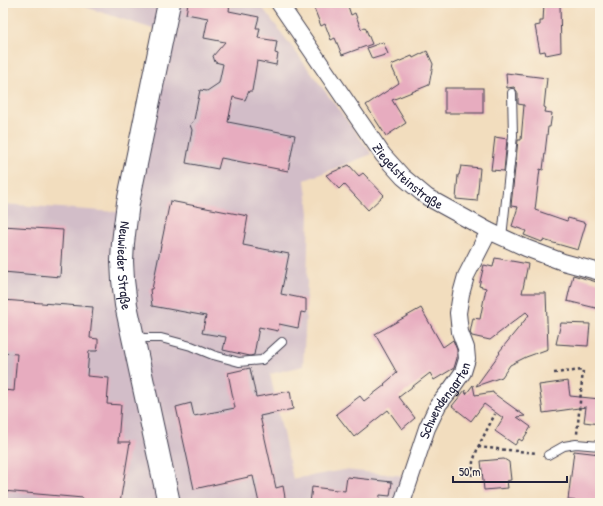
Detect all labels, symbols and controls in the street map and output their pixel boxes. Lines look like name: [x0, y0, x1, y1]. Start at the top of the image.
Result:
street label: Ziegelsteinstraße: [368, 139, 447, 213]
street label: Neuwieder Straße: [113, 220, 137, 312]
street label: Schwendengarten: [414, 360, 474, 441]
scale bar: [453, 458, 567, 484]
text: 50 m: [459, 463, 480, 480]

